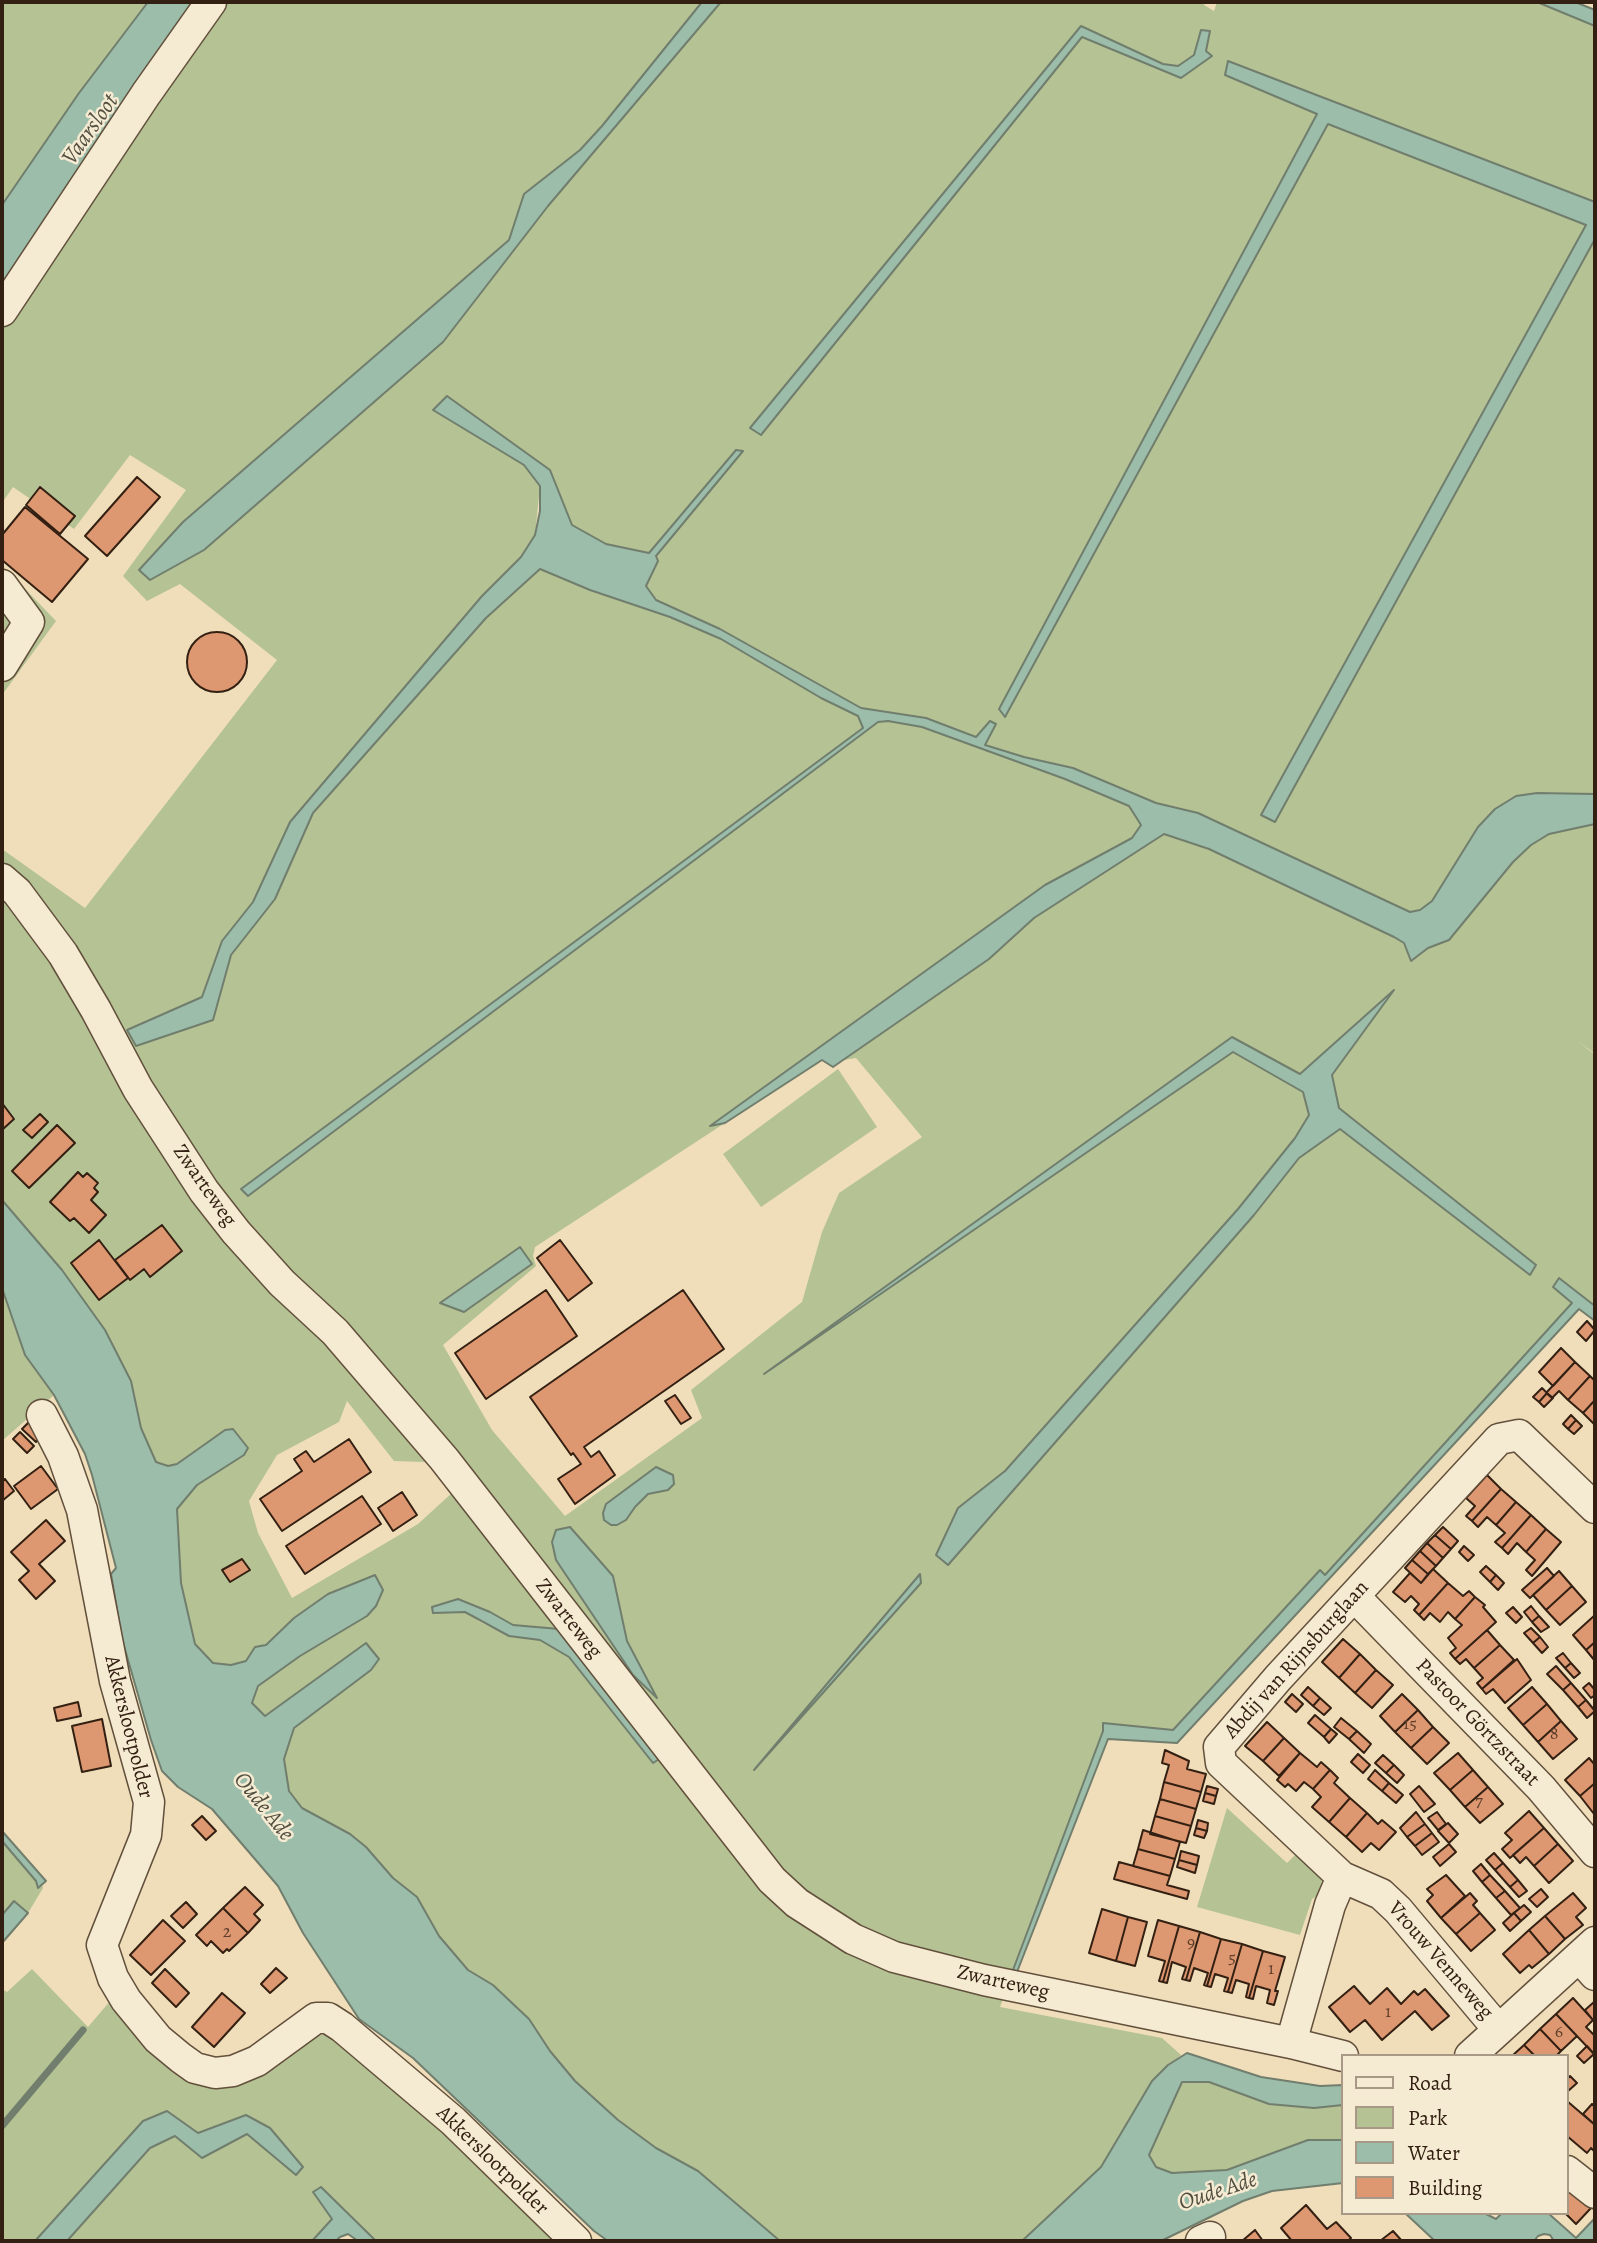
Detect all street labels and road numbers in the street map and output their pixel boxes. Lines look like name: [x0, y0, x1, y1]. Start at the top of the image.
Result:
street label: Zwarteweg: [167, 1140, 241, 1232]
street label: Zwarteweg: [529, 1574, 607, 1664]
street label: Abdij van Rijnsburglaan: [1219, 1576, 1375, 1744]
street label: Akkerslootpolder: [98, 1653, 158, 1801]
street label: Pastoor Görtzstraat: [1410, 1654, 1544, 1792]
street label: Vrouw Venneweg: [1382, 1897, 1498, 2025]
street label: Zwarteweg: [954, 1960, 1052, 2006]
street label: Akkerslootpolder: [431, 2101, 553, 2221]

